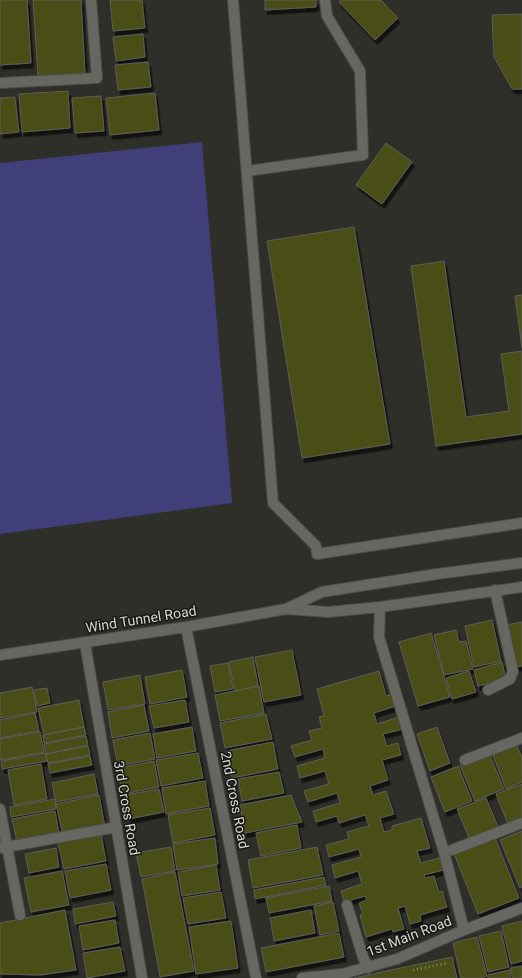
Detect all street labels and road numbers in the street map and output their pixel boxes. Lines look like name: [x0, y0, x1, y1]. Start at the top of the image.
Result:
street label: Wind Tunnel Road: [84, 602, 198, 636]
street label: 2nd Cross Road: [218, 750, 252, 850]
street label: 3rd Cross Road: [111, 760, 143, 856]
street label: 1st Main Road: [364, 912, 454, 960]

